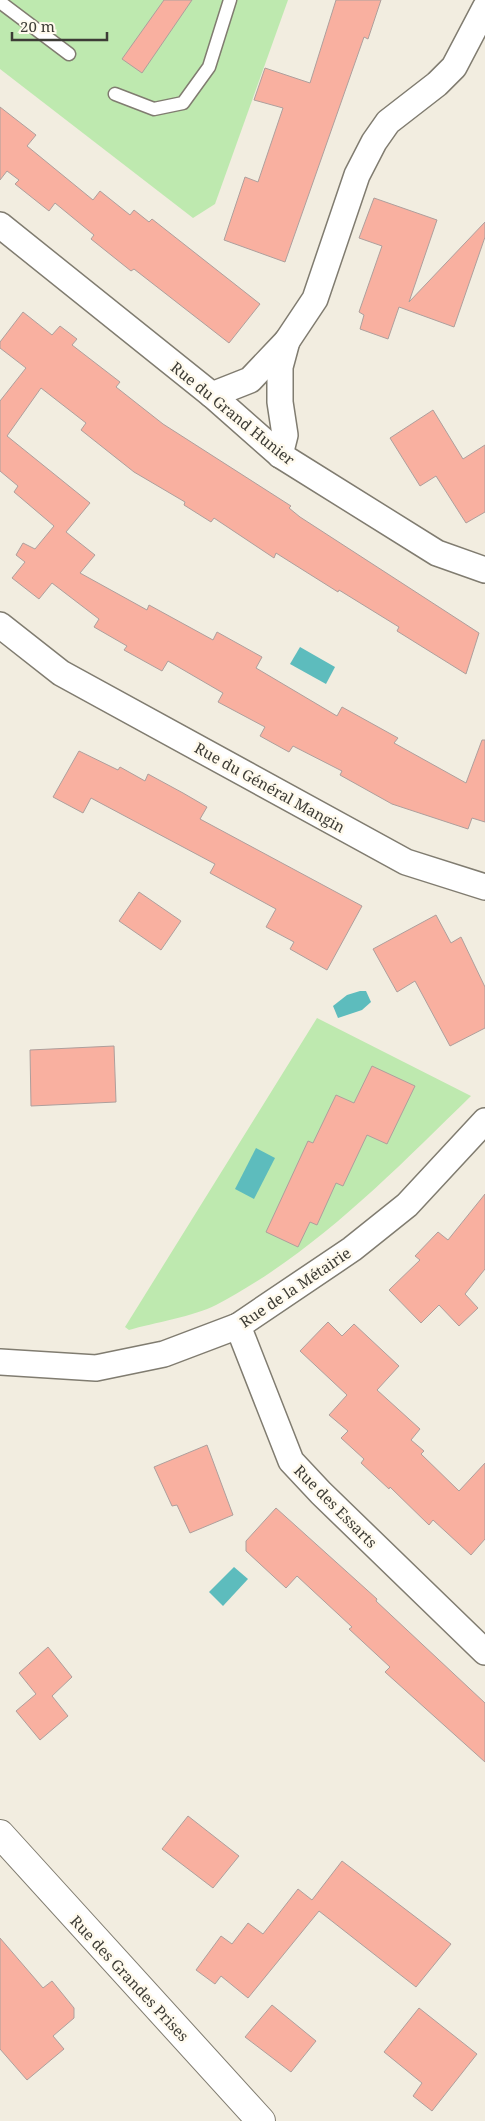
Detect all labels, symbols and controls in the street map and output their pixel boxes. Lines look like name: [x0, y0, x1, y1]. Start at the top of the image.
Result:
scale bar: [12, 10, 108, 42]
text: 20 m: [20, 16, 55, 36]
street label: Rue du Grand Hunier: [167, 357, 299, 469]
street label: Rue du Général Mangin: [191, 737, 349, 837]
street label: Rue de la Métairie: [236, 1242, 354, 1332]
street label: Rue des Essarts: [290, 1460, 382, 1552]
street label: Rue des Grandes Prises: [66, 1911, 194, 2045]

